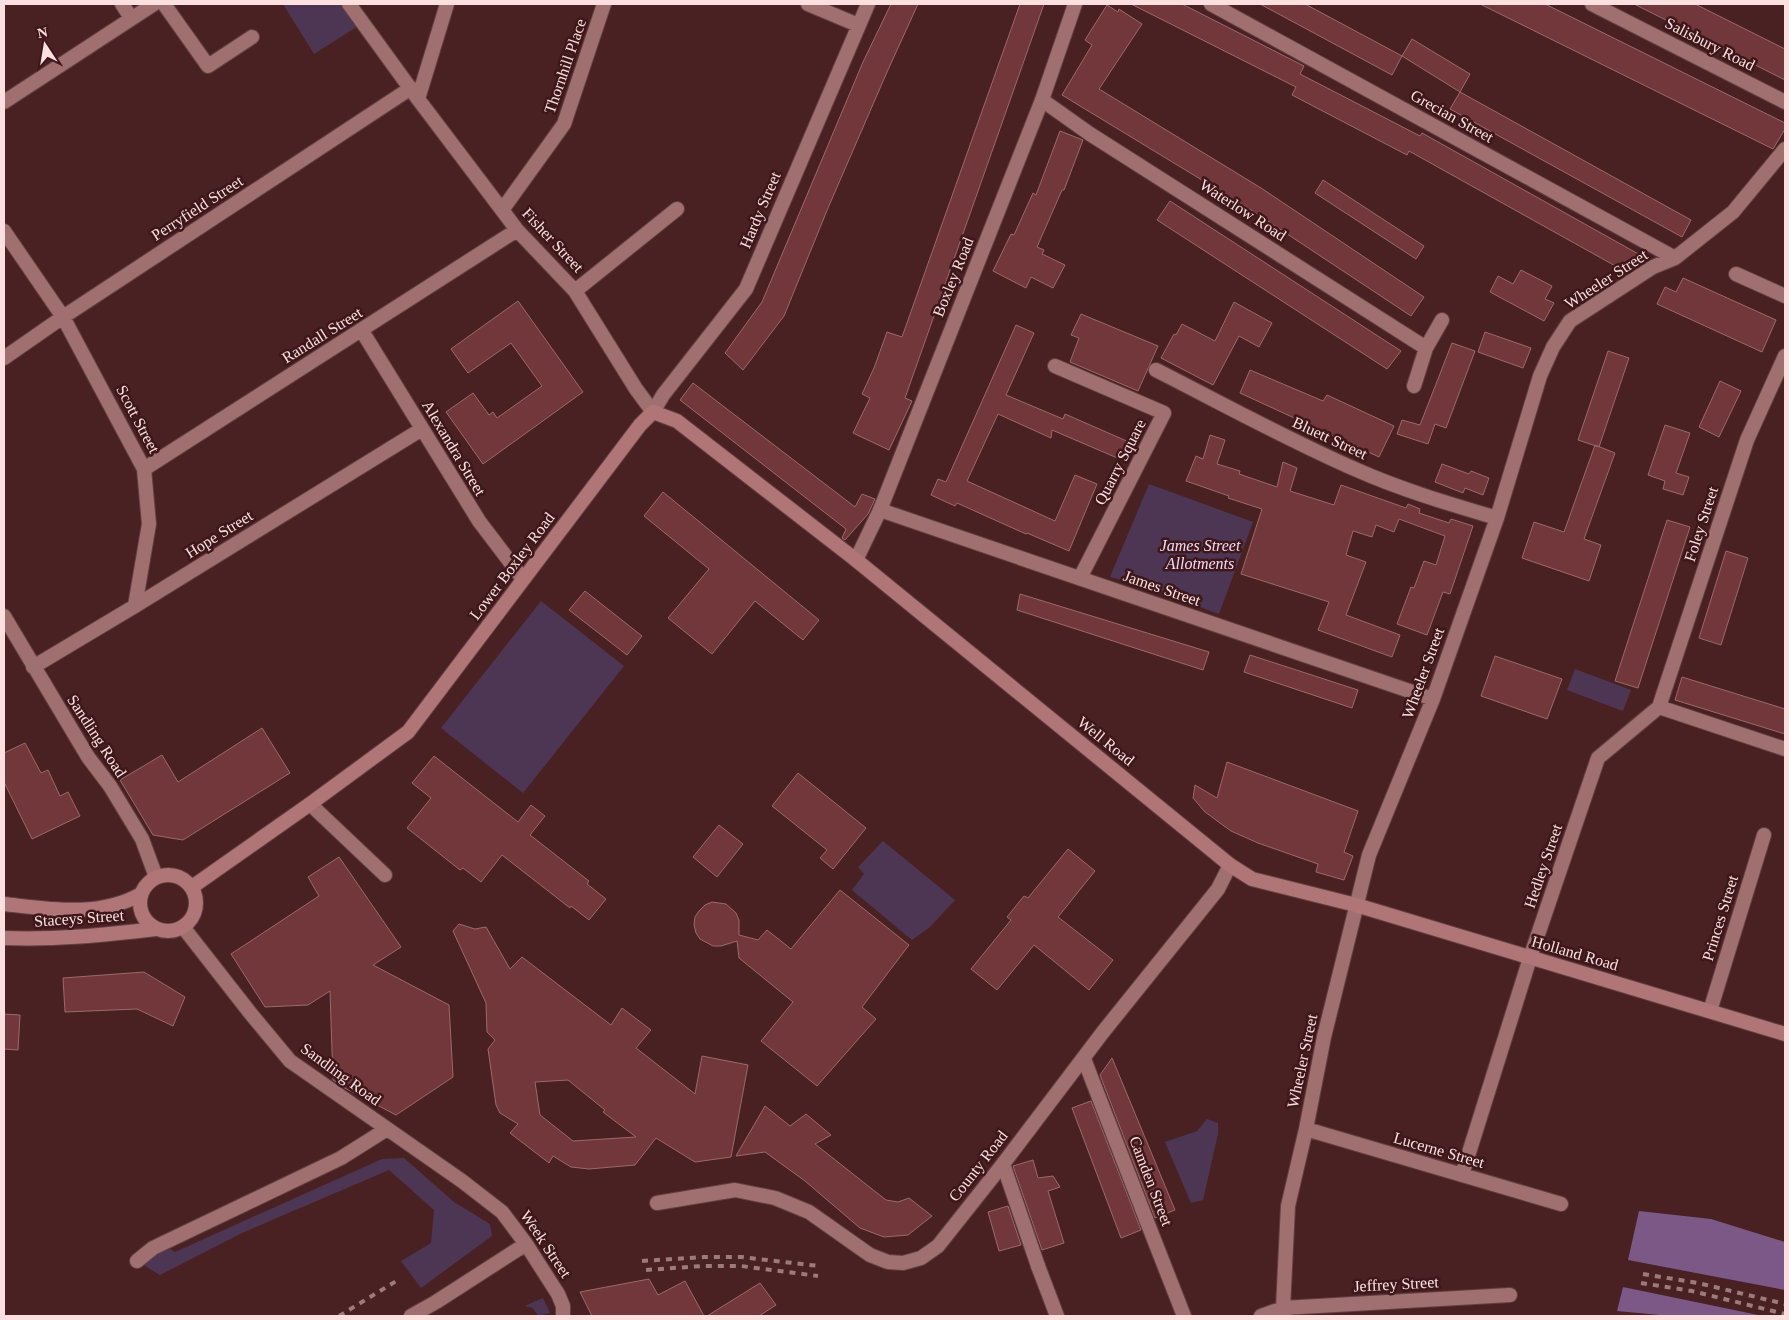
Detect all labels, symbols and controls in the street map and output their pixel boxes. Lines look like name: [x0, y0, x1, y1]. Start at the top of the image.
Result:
street label: Salisbury Road: [1662, 14, 1758, 75]
street label: Thornhill Place: [541, 16, 589, 116]
north arrow: [20, 20, 70, 70]
text: N: [36, 24, 49, 41]
street label: Grecian Street: [1408, 86, 1497, 146]
street label: Hardy Street: [736, 169, 785, 251]
street label: Perryfield Street: [148, 172, 247, 245]
street label: Waterlow Road: [1197, 176, 1289, 244]
street label: Fisher Street: [519, 204, 587, 276]
street label: Boxley Road: [929, 235, 978, 320]
street label: Wheeler Street: [1561, 246, 1651, 312]
street label: Randall Street: [279, 303, 366, 366]
street label: Scott Street: [113, 382, 163, 456]
street label: Alexandra Street: [419, 397, 489, 499]
street label: Bluett Street: [1290, 413, 1371, 463]
street label: Quarry Square: [1091, 416, 1150, 508]
street label: Foley Street: [1681, 484, 1722, 564]
street label: Hope Street: [182, 506, 257, 562]
street label: Lower Boxley Road: [466, 509, 559, 624]
park label: James Street Allotments: [1160, 537, 1241, 572]
street label: James Street: [1121, 567, 1203, 609]
street label: Wheeler Street: [1399, 625, 1448, 721]
street label: Sandling Road: [63, 692, 130, 781]
street label: Well Road: [1074, 713, 1138, 769]
street label: Hedley Street: [1521, 821, 1566, 910]
street label: Princes Street: [1699, 873, 1741, 963]
street label: Staceys Street: [33, 906, 125, 931]
street label: Holland Road: [1530, 933, 1620, 973]
street label: Wheeler Street: [1284, 1012, 1320, 1109]
street label: Sandling Road: [297, 1039, 384, 1110]
street label: County Road: [945, 1127, 1012, 1205]
street label: Lucerne Street: [1392, 1129, 1487, 1171]
street label: Camden Street: [1126, 1134, 1176, 1229]
street label: Week Street: [517, 1207, 575, 1281]
street label: Jeffrey Street: [1353, 1273, 1440, 1296]

